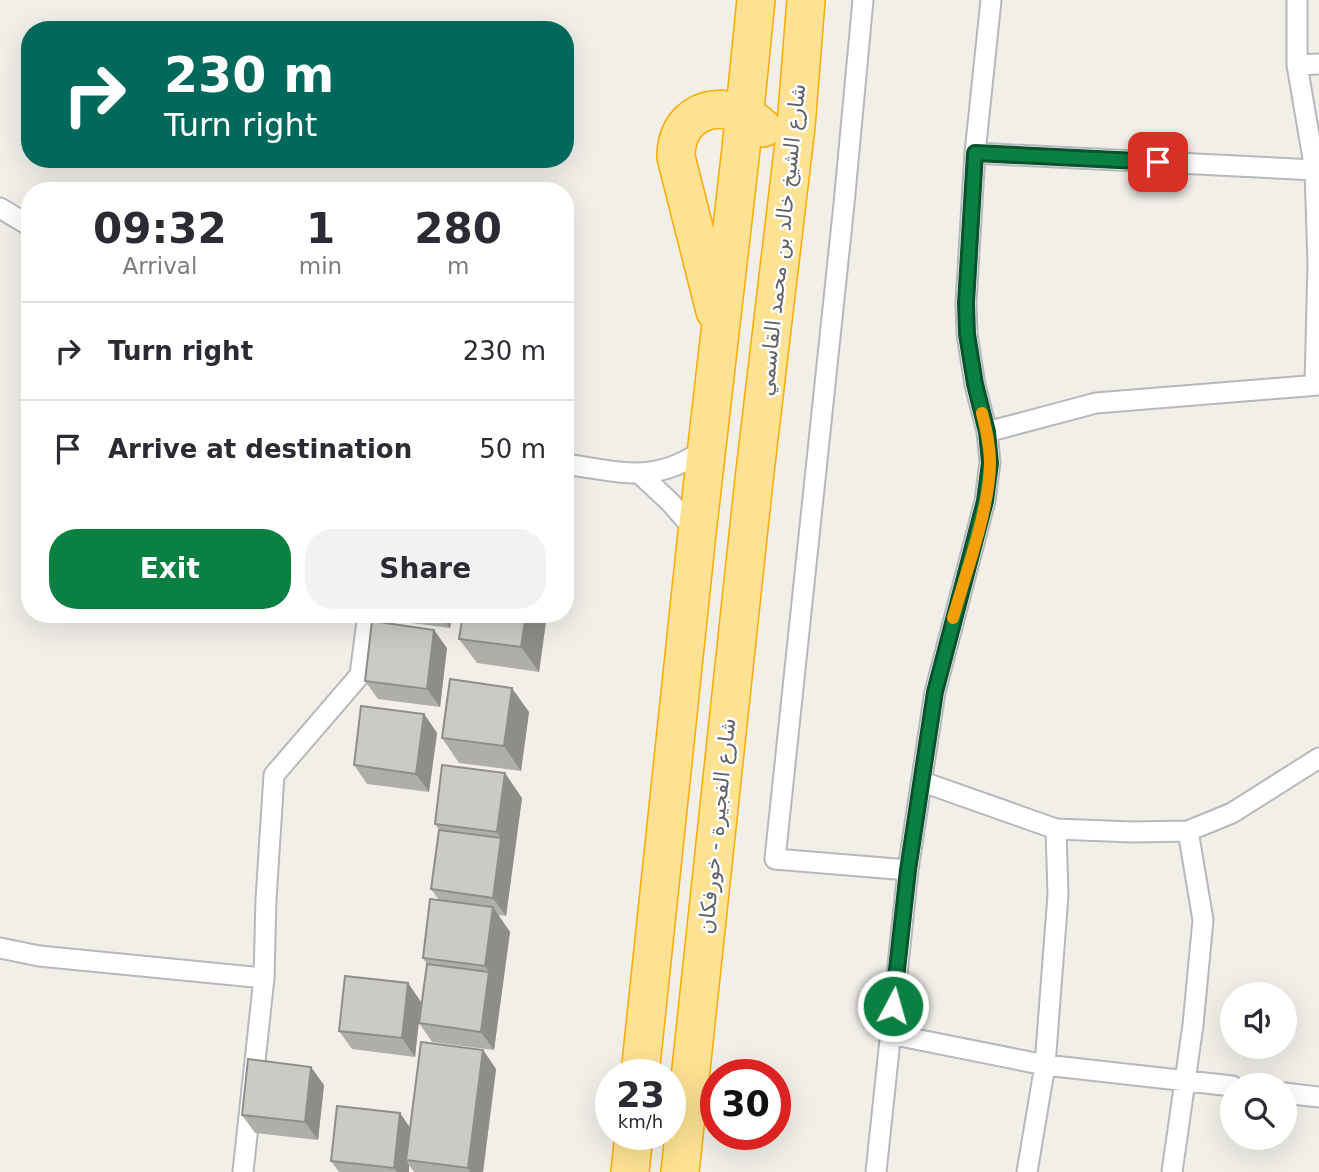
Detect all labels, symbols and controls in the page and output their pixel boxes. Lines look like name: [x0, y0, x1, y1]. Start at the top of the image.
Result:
text: 230 m: [164, 47, 334, 104]
icon: right: [49, 49, 140, 140]
street label: شارع الشيخ خالد بن محمد القاسمي: [754, 83, 810, 397]
text: Turn right: [164, 106, 317, 144]
pin: [1128, 132, 1188, 192]
icon: arrive: [1139, 143, 1177, 181]
text: 09:32: [93, 204, 227, 253]
text: 1: [306, 204, 335, 253]
text: 280: [414, 204, 502, 253]
text: Arrival: [123, 253, 197, 279]
text: min: [299, 253, 342, 279]
text: m: [447, 253, 469, 279]
icon: right: [49, 332, 87, 370]
text: Turn right: [108, 336, 253, 366]
text: 230 m: [463, 336, 546, 366]
icon: arrive: [49, 430, 87, 468]
text: Arrive at destination: [108, 434, 412, 464]
text: 50 m: [479, 434, 546, 464]
button: Exit: [49, 529, 291, 609]
button: Share: [305, 529, 546, 609]
street label: شارع الفجيرة - خورفكان: [694, 717, 740, 935]
position arrow: [856, 969, 930, 1043]
map controls: [1220, 982, 1297, 1150]
button: sound: [1220, 982, 1297, 1059]
speed limit sign: 30: [700, 1059, 791, 1150]
button: search: [1220, 1073, 1297, 1150]
text: 23: [616, 1075, 665, 1115]
text: km/h: [618, 1111, 663, 1132]

